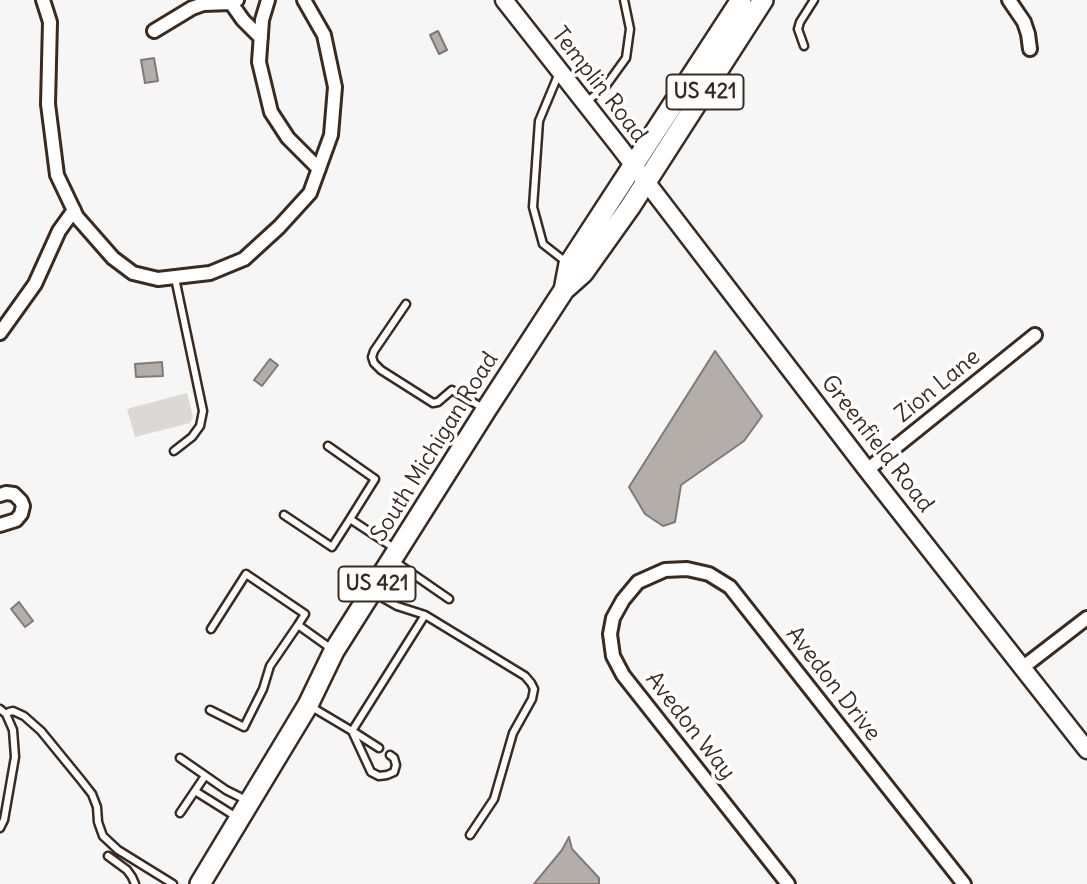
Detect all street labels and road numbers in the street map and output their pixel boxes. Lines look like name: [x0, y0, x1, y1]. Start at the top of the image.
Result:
street label: Templin Road: [545, 22, 653, 148]
road number: US 421: [666, 74, 744, 110]
street label: Zion Lane: [890, 343, 986, 429]
street label: South Michigan Road: [365, 347, 505, 547]
street label: Greenfield Road: [815, 370, 939, 518]
road number: US 421: [338, 566, 416, 602]
street label: Avedon Drive: [780, 621, 886, 747]
street label: Avedon Way: [639, 666, 741, 786]

